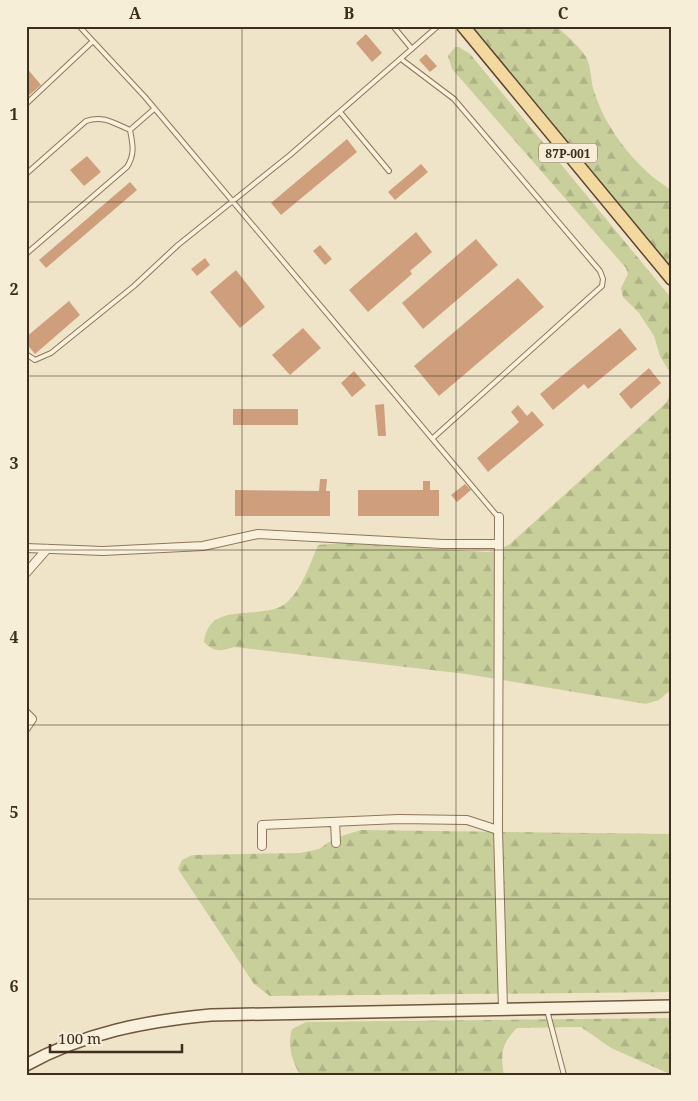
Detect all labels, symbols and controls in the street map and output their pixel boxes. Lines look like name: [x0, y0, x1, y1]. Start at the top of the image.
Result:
text: A: [129, 2, 142, 24]
text: B: [344, 2, 355, 24]
text: C: [558, 2, 569, 24]
text: 1: [9, 103, 19, 125]
road number: 87Р-001: [539, 144, 597, 162]
text: 2: [9, 278, 19, 300]
text: 3: [9, 452, 19, 474]
text: 4: [9, 626, 19, 648]
text: 5: [9, 801, 19, 823]
text: 6: [9, 975, 19, 997]
scale bar: [50, 1021, 182, 1053]
text: 100 m: [58, 1028, 101, 1048]

